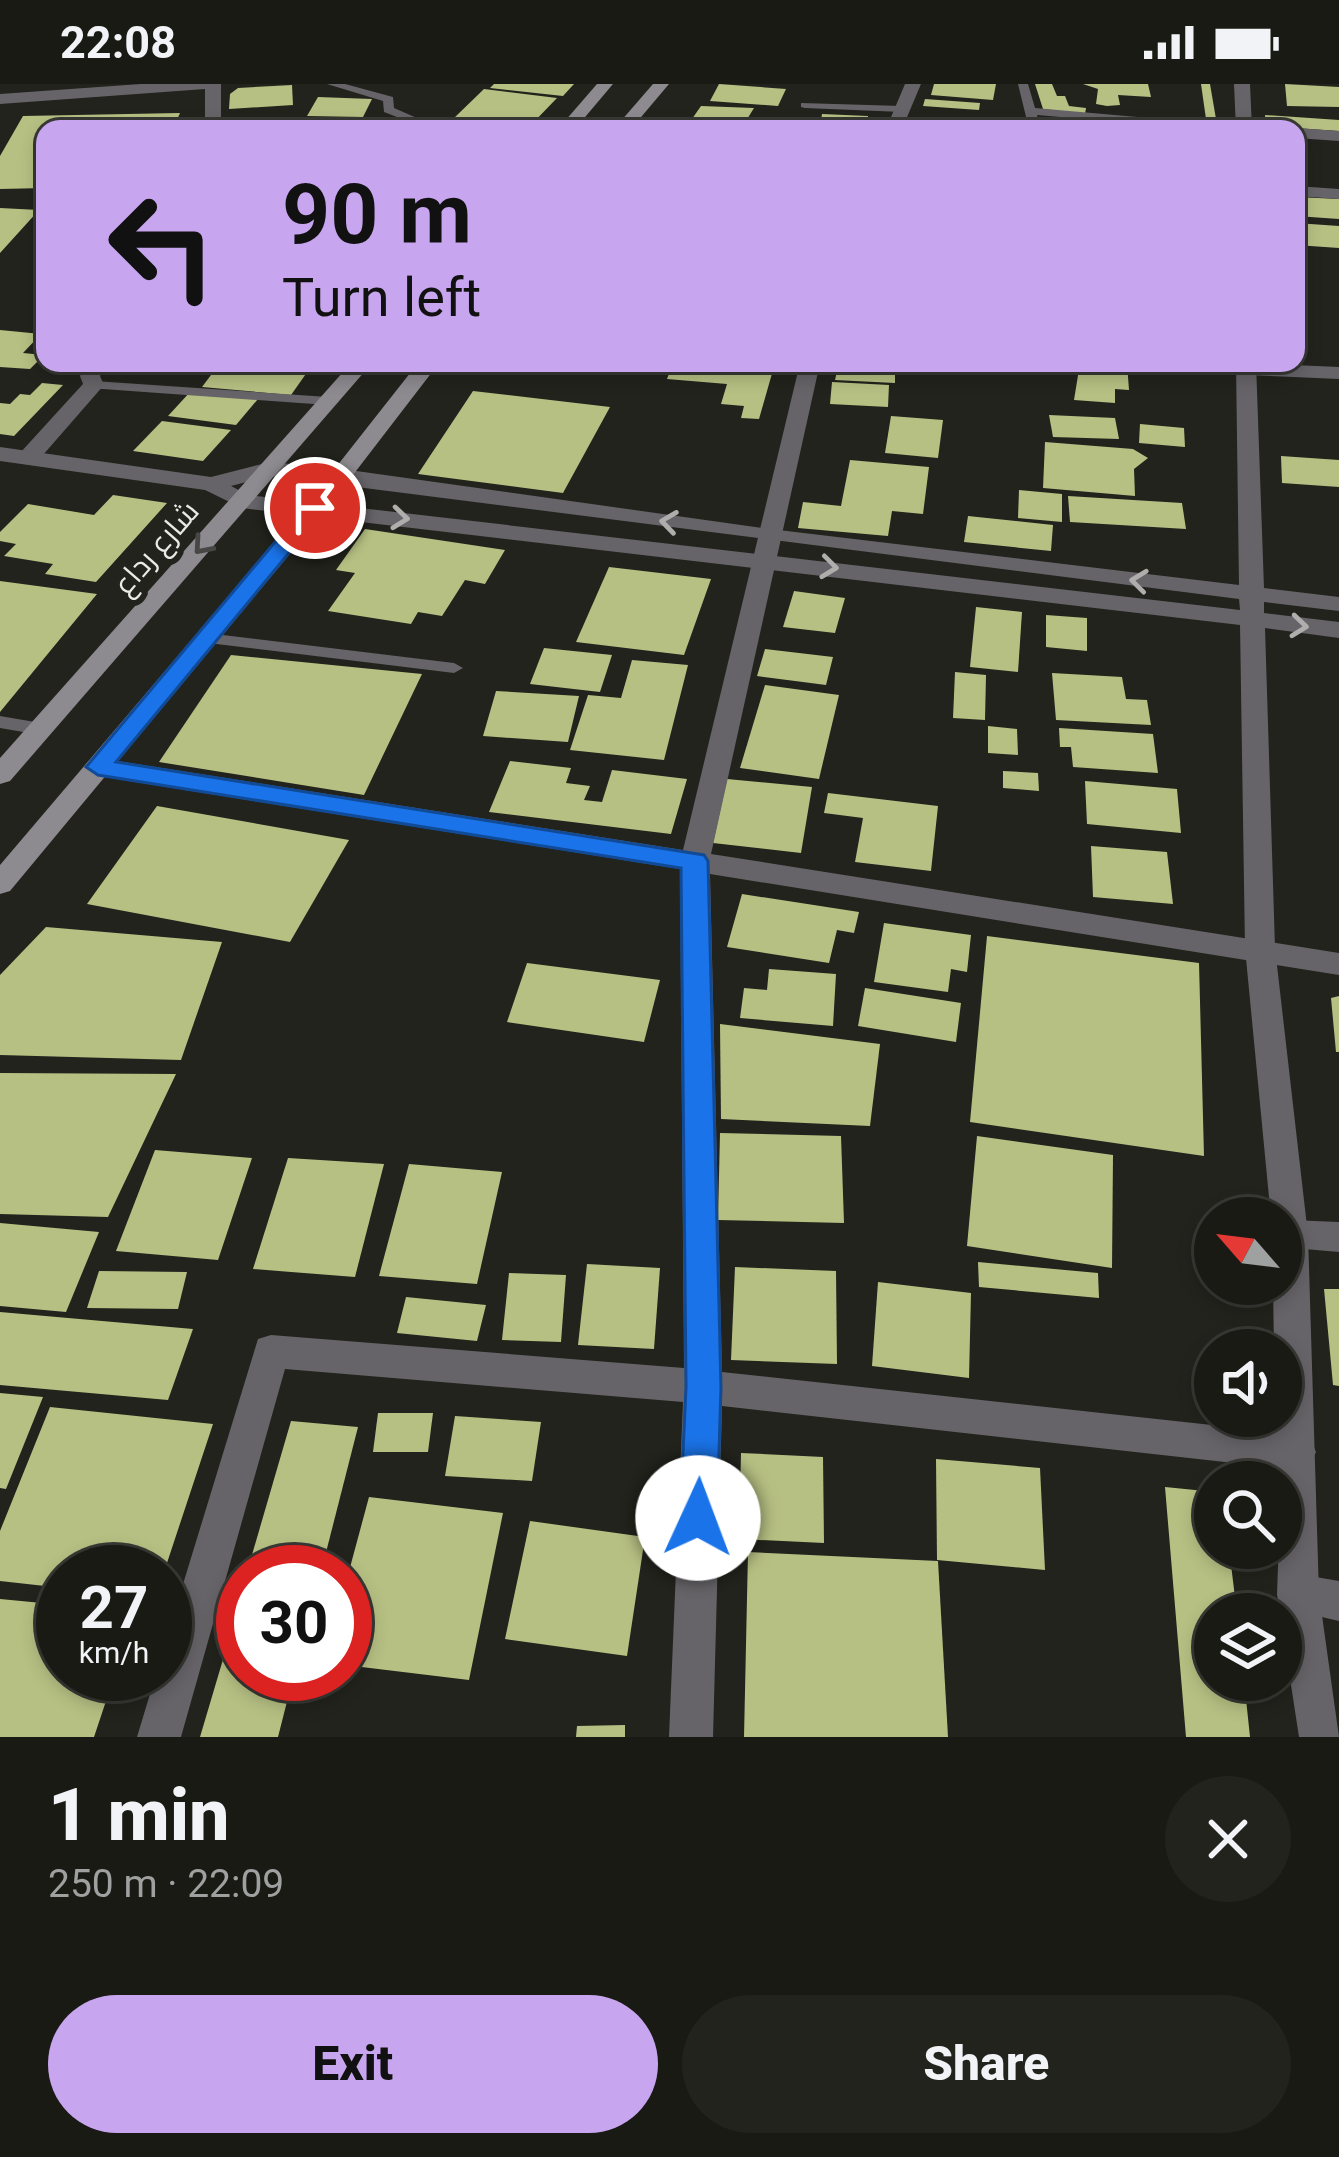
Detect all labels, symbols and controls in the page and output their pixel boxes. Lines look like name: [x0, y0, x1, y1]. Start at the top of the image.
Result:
text: 22:08: [60, 16, 176, 69]
text: 90 m: [282, 165, 472, 264]
icon: left: [84, 168, 240, 324]
text: Turn left: [282, 266, 481, 329]
pin: [264, 457, 366, 559]
icon: arrive: [282, 475, 348, 541]
street label: شارع رداع: [105, 494, 208, 604]
one-way arrow: [390, 505, 409, 530]
one-way arrow: [659, 510, 679, 536]
one-way arrow: [194, 532, 216, 554]
one-way arrow: [819, 553, 839, 579]
one-way arrow: [1130, 568, 1149, 594]
one-way arrow: [1290, 613, 1309, 638]
north arrow: [1194, 1197, 1302, 1305]
map controls: [1194, 1197, 1302, 1701]
button: sound: [1194, 1329, 1302, 1437]
position arrow: [635, 1455, 761, 1581]
button: search: [1194, 1461, 1302, 1569]
speed limit sign: 30: [216, 1545, 372, 1701]
text: 27: [80, 1572, 148, 1643]
button: layers: [1194, 1593, 1302, 1701]
text: km/h: [79, 1635, 149, 1670]
text: 1 min: [48, 1773, 230, 1858]
button: close: [1165, 1776, 1291, 1902]
text: 250 m · 22:09: [48, 1861, 284, 1907]
button: Exit: [48, 1995, 658, 2133]
button: Share: [682, 1995, 1291, 2133]

